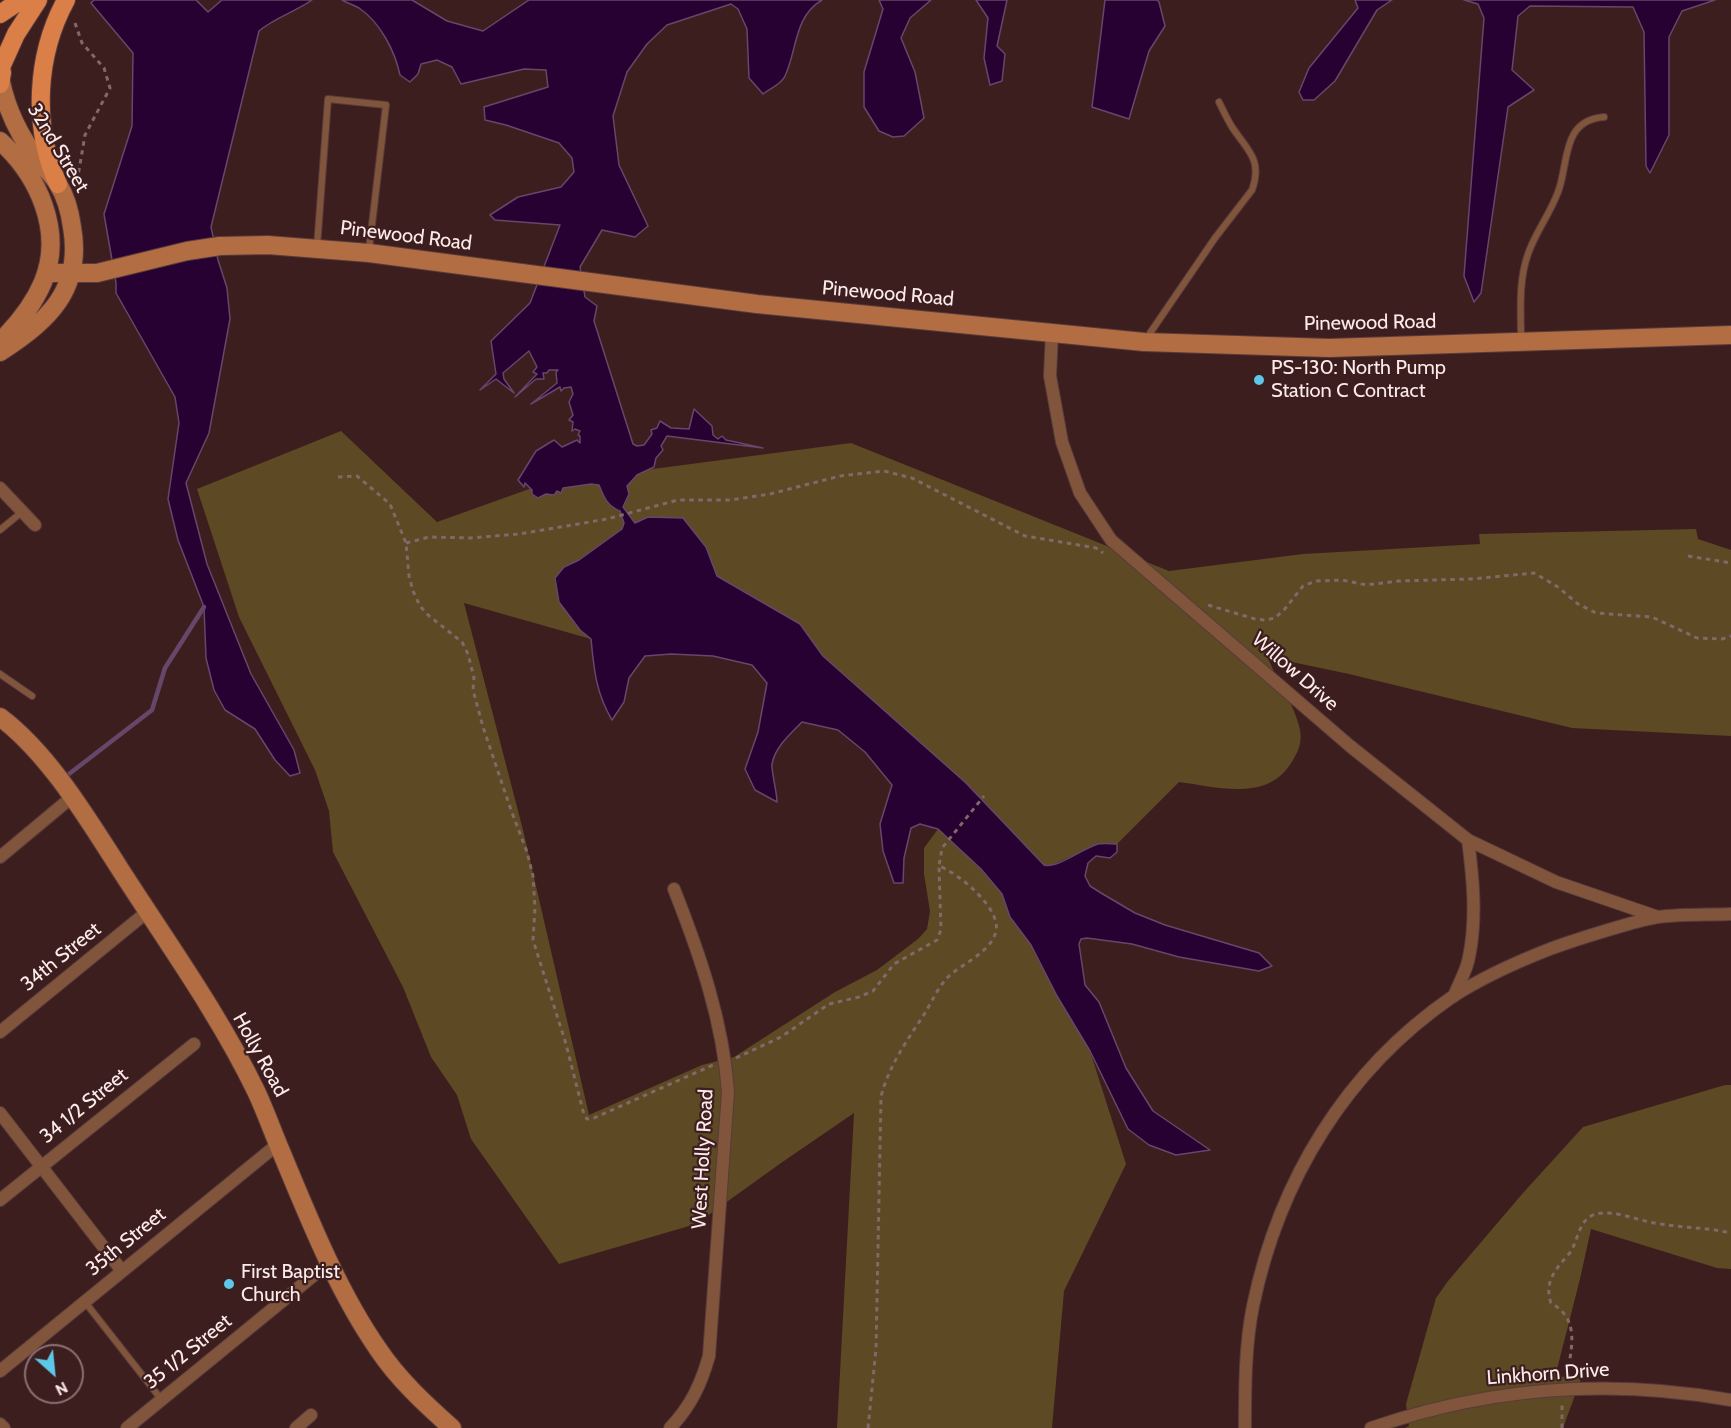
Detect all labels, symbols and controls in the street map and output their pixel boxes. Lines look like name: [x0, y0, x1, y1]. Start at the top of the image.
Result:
street label: 32nd Street: [22, 99, 94, 197]
street label: Pinewood Road: [339, 216, 473, 256]
street label: Pinewood Road: [821, 276, 955, 312]
street label: Pinewood Road: [1304, 310, 1436, 336]
place label: PS-130: North Pump Station C Contract: [1271, 356, 1446, 403]
marker: PS-130: North Pump Station C Contract: [1252, 373, 1266, 387]
street label: Willow Drive: [1247, 628, 1343, 716]
street label: 34th Street: [16, 918, 106, 996]
street label: Holly Road: [227, 1009, 293, 1101]
street label: 34 1/2 Street: [35, 1063, 133, 1149]
street label: West Holly Road: [687, 1088, 719, 1230]
street label: 35th Street: [81, 1203, 171, 1281]
place label: First Baptist Church: [241, 1260, 340, 1307]
marker: First Baptist Church: [222, 1277, 236, 1291]
street label: 35 1/2 Street: [139, 1309, 237, 1395]
north arrow: [24, 1344, 84, 1404]
street label: Linkhorn Drive: [1486, 1358, 1610, 1390]
text: N: [52, 1378, 71, 1400]

